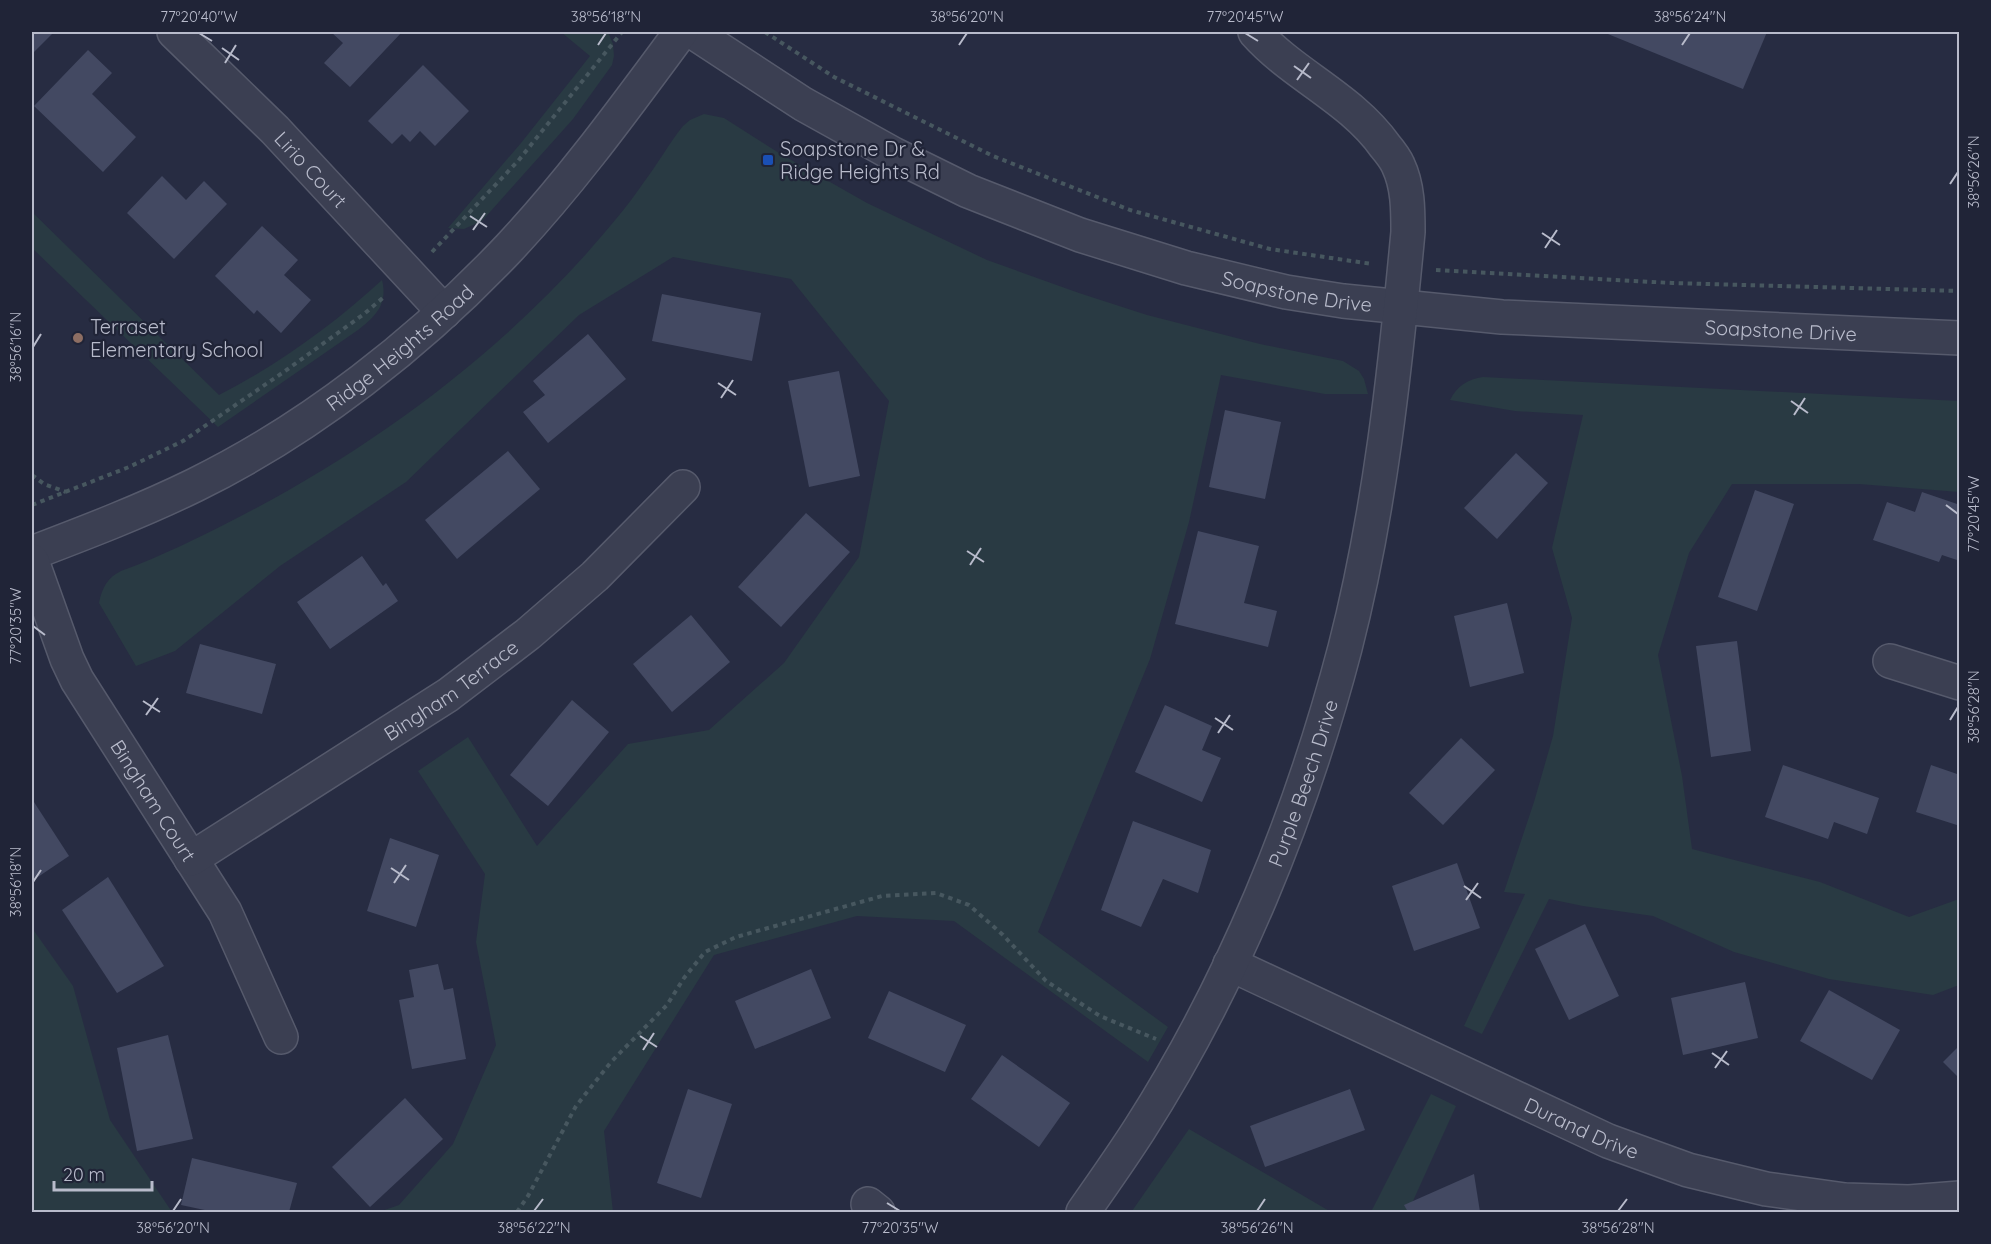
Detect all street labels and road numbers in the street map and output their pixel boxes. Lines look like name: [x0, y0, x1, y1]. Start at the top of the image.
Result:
street label: Lirio Court: [270, 126, 353, 213]
street label: Soapstone Drive: [1220, 265, 1373, 316]
street label: Ridge Heights Road: [321, 279, 478, 416]
street label: Soapstone Drive: [1704, 314, 1858, 346]
street label: Bingham Terrace: [379, 634, 523, 745]
street label: Purple Beech Drive: [1262, 696, 1343, 870]
street label: Bingham Court: [106, 735, 202, 866]
street label: Durand Drive: [1521, 1091, 1642, 1164]

